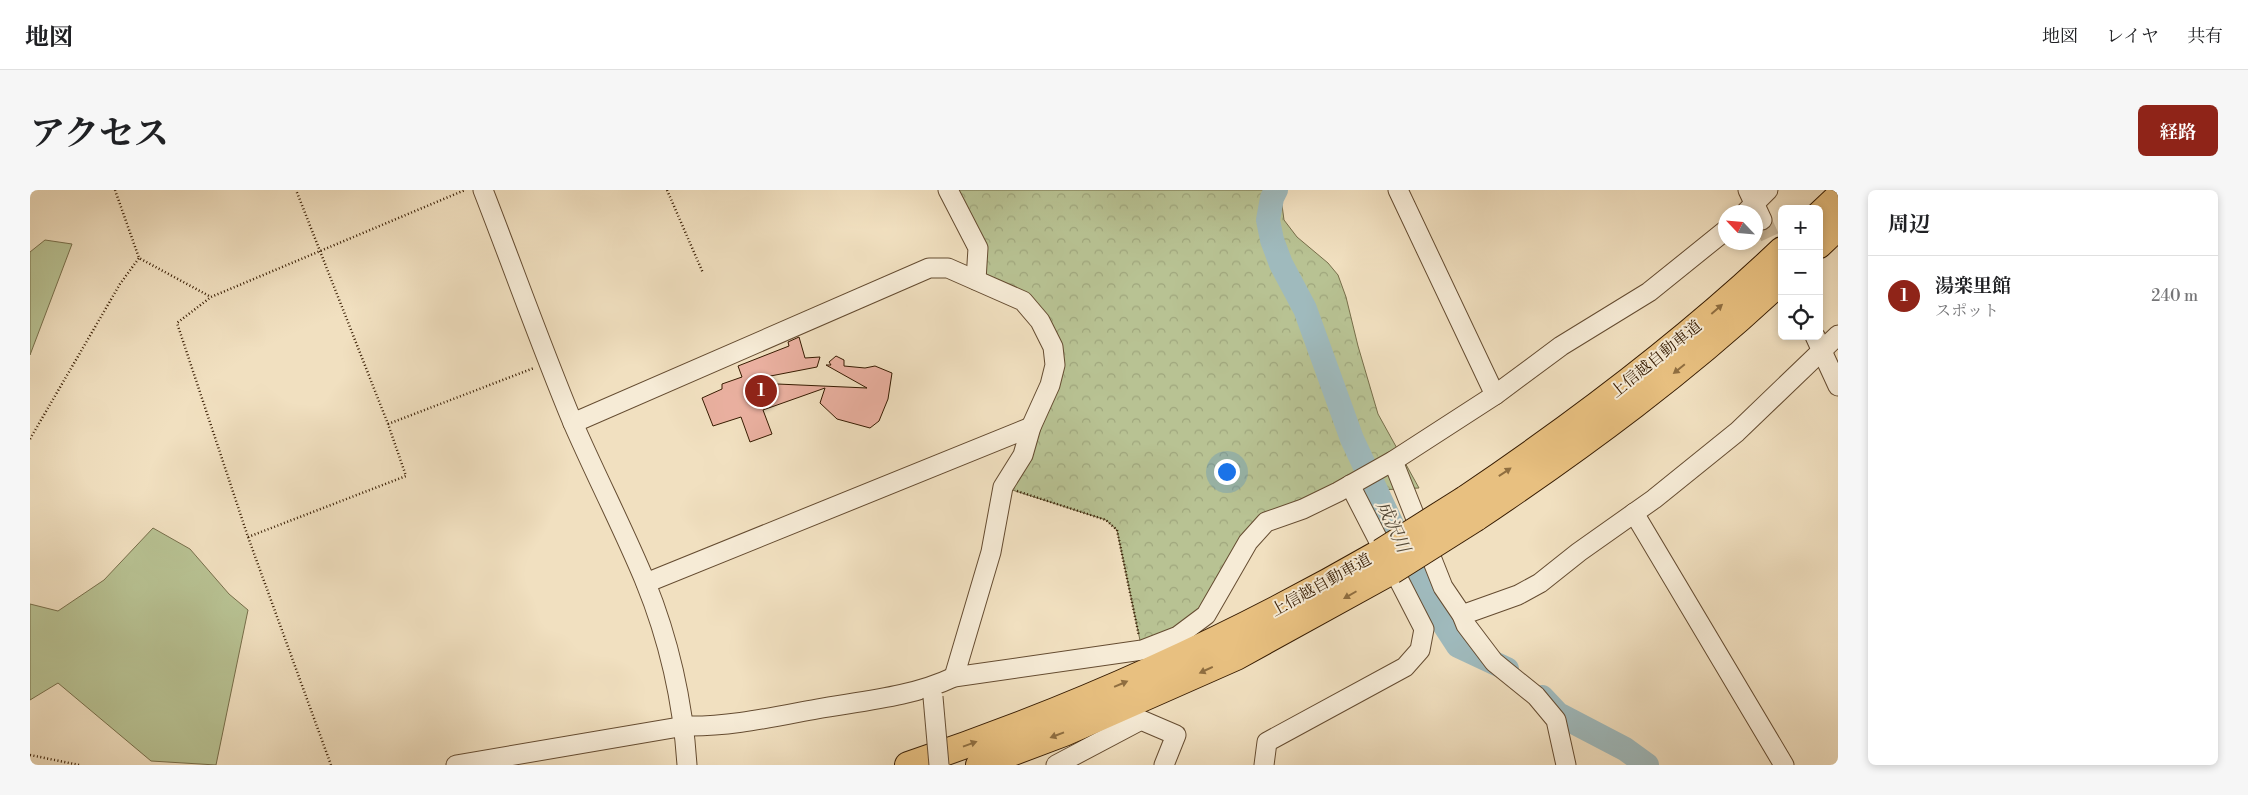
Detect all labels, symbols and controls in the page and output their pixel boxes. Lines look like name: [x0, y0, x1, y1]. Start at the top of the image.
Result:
text: 地図: [25, 23, 73, 53]
text: 地図: [2042, 25, 2078, 48]
text: レイヤ: [2106, 25, 2159, 48]
text: 共有: [2187, 25, 2223, 48]
button: 経路: [2138, 105, 2218, 156]
text: アクセス: [30, 113, 169, 156]
north arrow: [1718, 205, 1763, 250]
map controls: [1778, 205, 1823, 340]
button: +: [1778, 205, 1823, 250]
text: 周辺: [1888, 212, 1930, 238]
button: −: [1778, 250, 1823, 295]
text: 湯楽里館: [1935, 274, 2011, 298]
text: 1: [1900, 286, 1908, 306]
text: 240 m: [2151, 286, 2198, 306]
button: locate: [1778, 295, 1823, 340]
text: スポット: [1935, 301, 1999, 321]
one-way arrow: [1711, 303, 1724, 314]
street label: 上信越自動車道: [1606, 316, 1706, 402]
one-way arrow: [1672, 364, 1685, 375]
pin: 1: [745, 372, 777, 410]
your location: [1214, 459, 1240, 485]
one-way arrow: [1499, 467, 1512, 477]
water label: 成沢川: [1371, 498, 1416, 558]
street label: 上信越自動車道: [1267, 549, 1375, 621]
one-way arrow: [1342, 591, 1357, 599]
one-way arrow: [1199, 667, 1213, 675]
one-way arrow: [1114, 679, 1128, 687]
one-way arrow: [1050, 732, 1064, 740]
one-way arrow: [963, 740, 978, 747]

